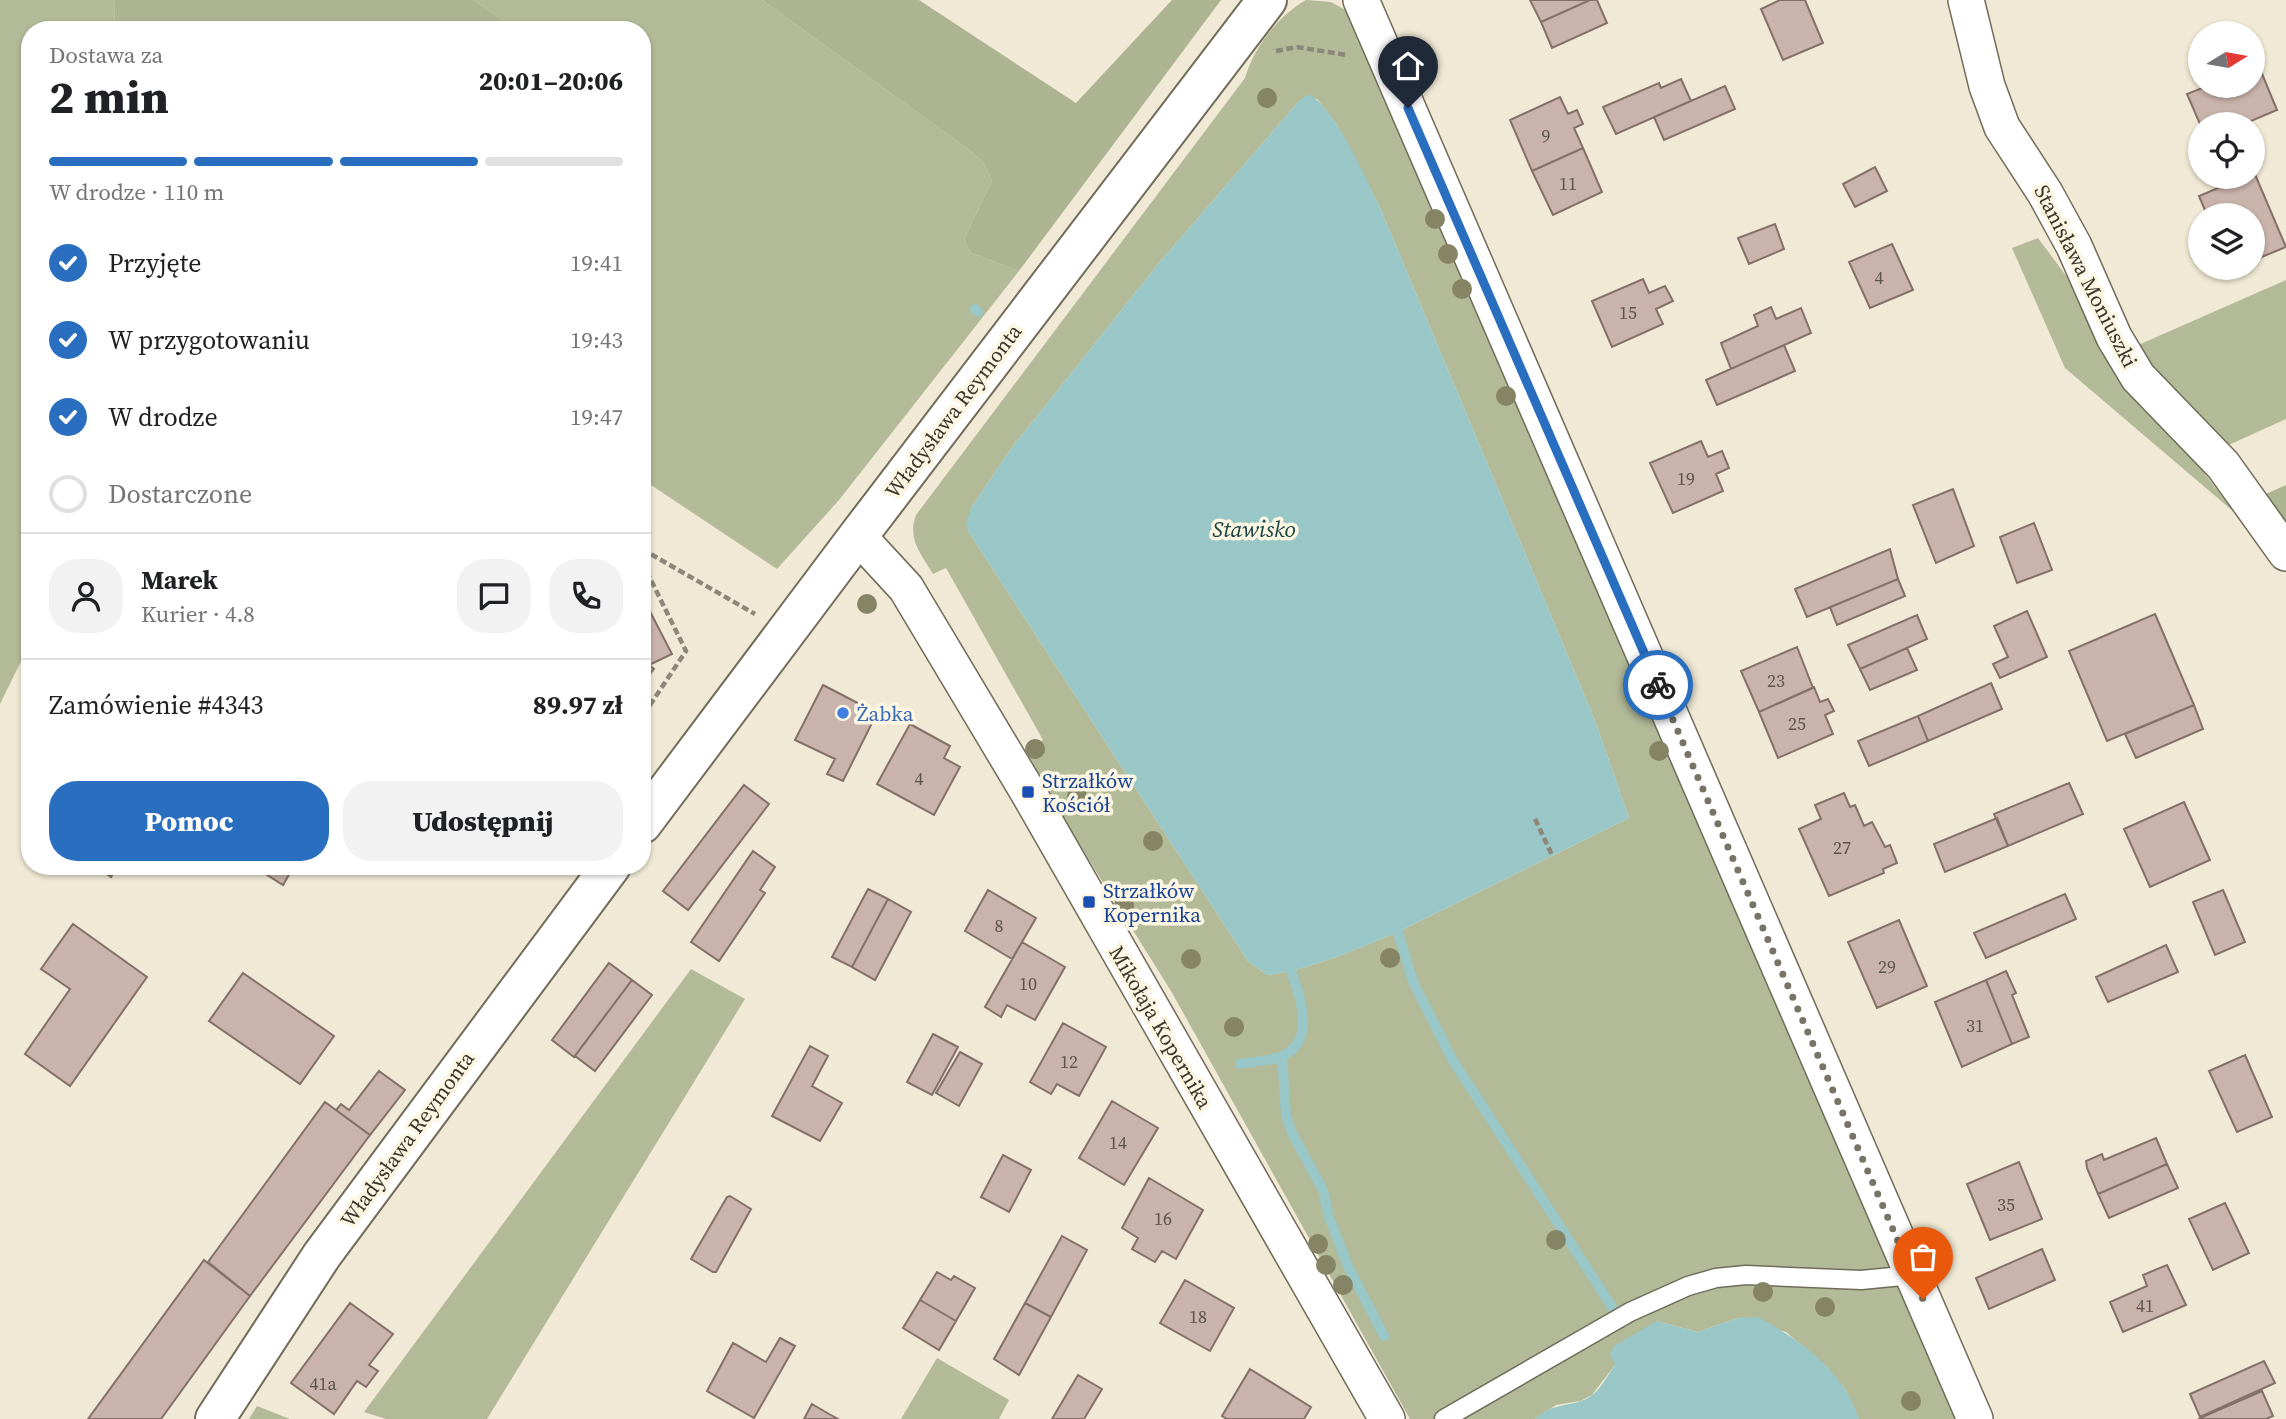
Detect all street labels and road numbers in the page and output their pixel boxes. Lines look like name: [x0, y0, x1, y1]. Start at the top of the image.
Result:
street label: Stanisława Moniuszki: [2027, 180, 2145, 372]
street label: Władysława Reymonta: [878, 318, 1028, 504]
street label: Mikołaja Kopernika: [1103, 940, 1220, 1114]
street label: Władysława Reymonta: [333, 1045, 481, 1233]

